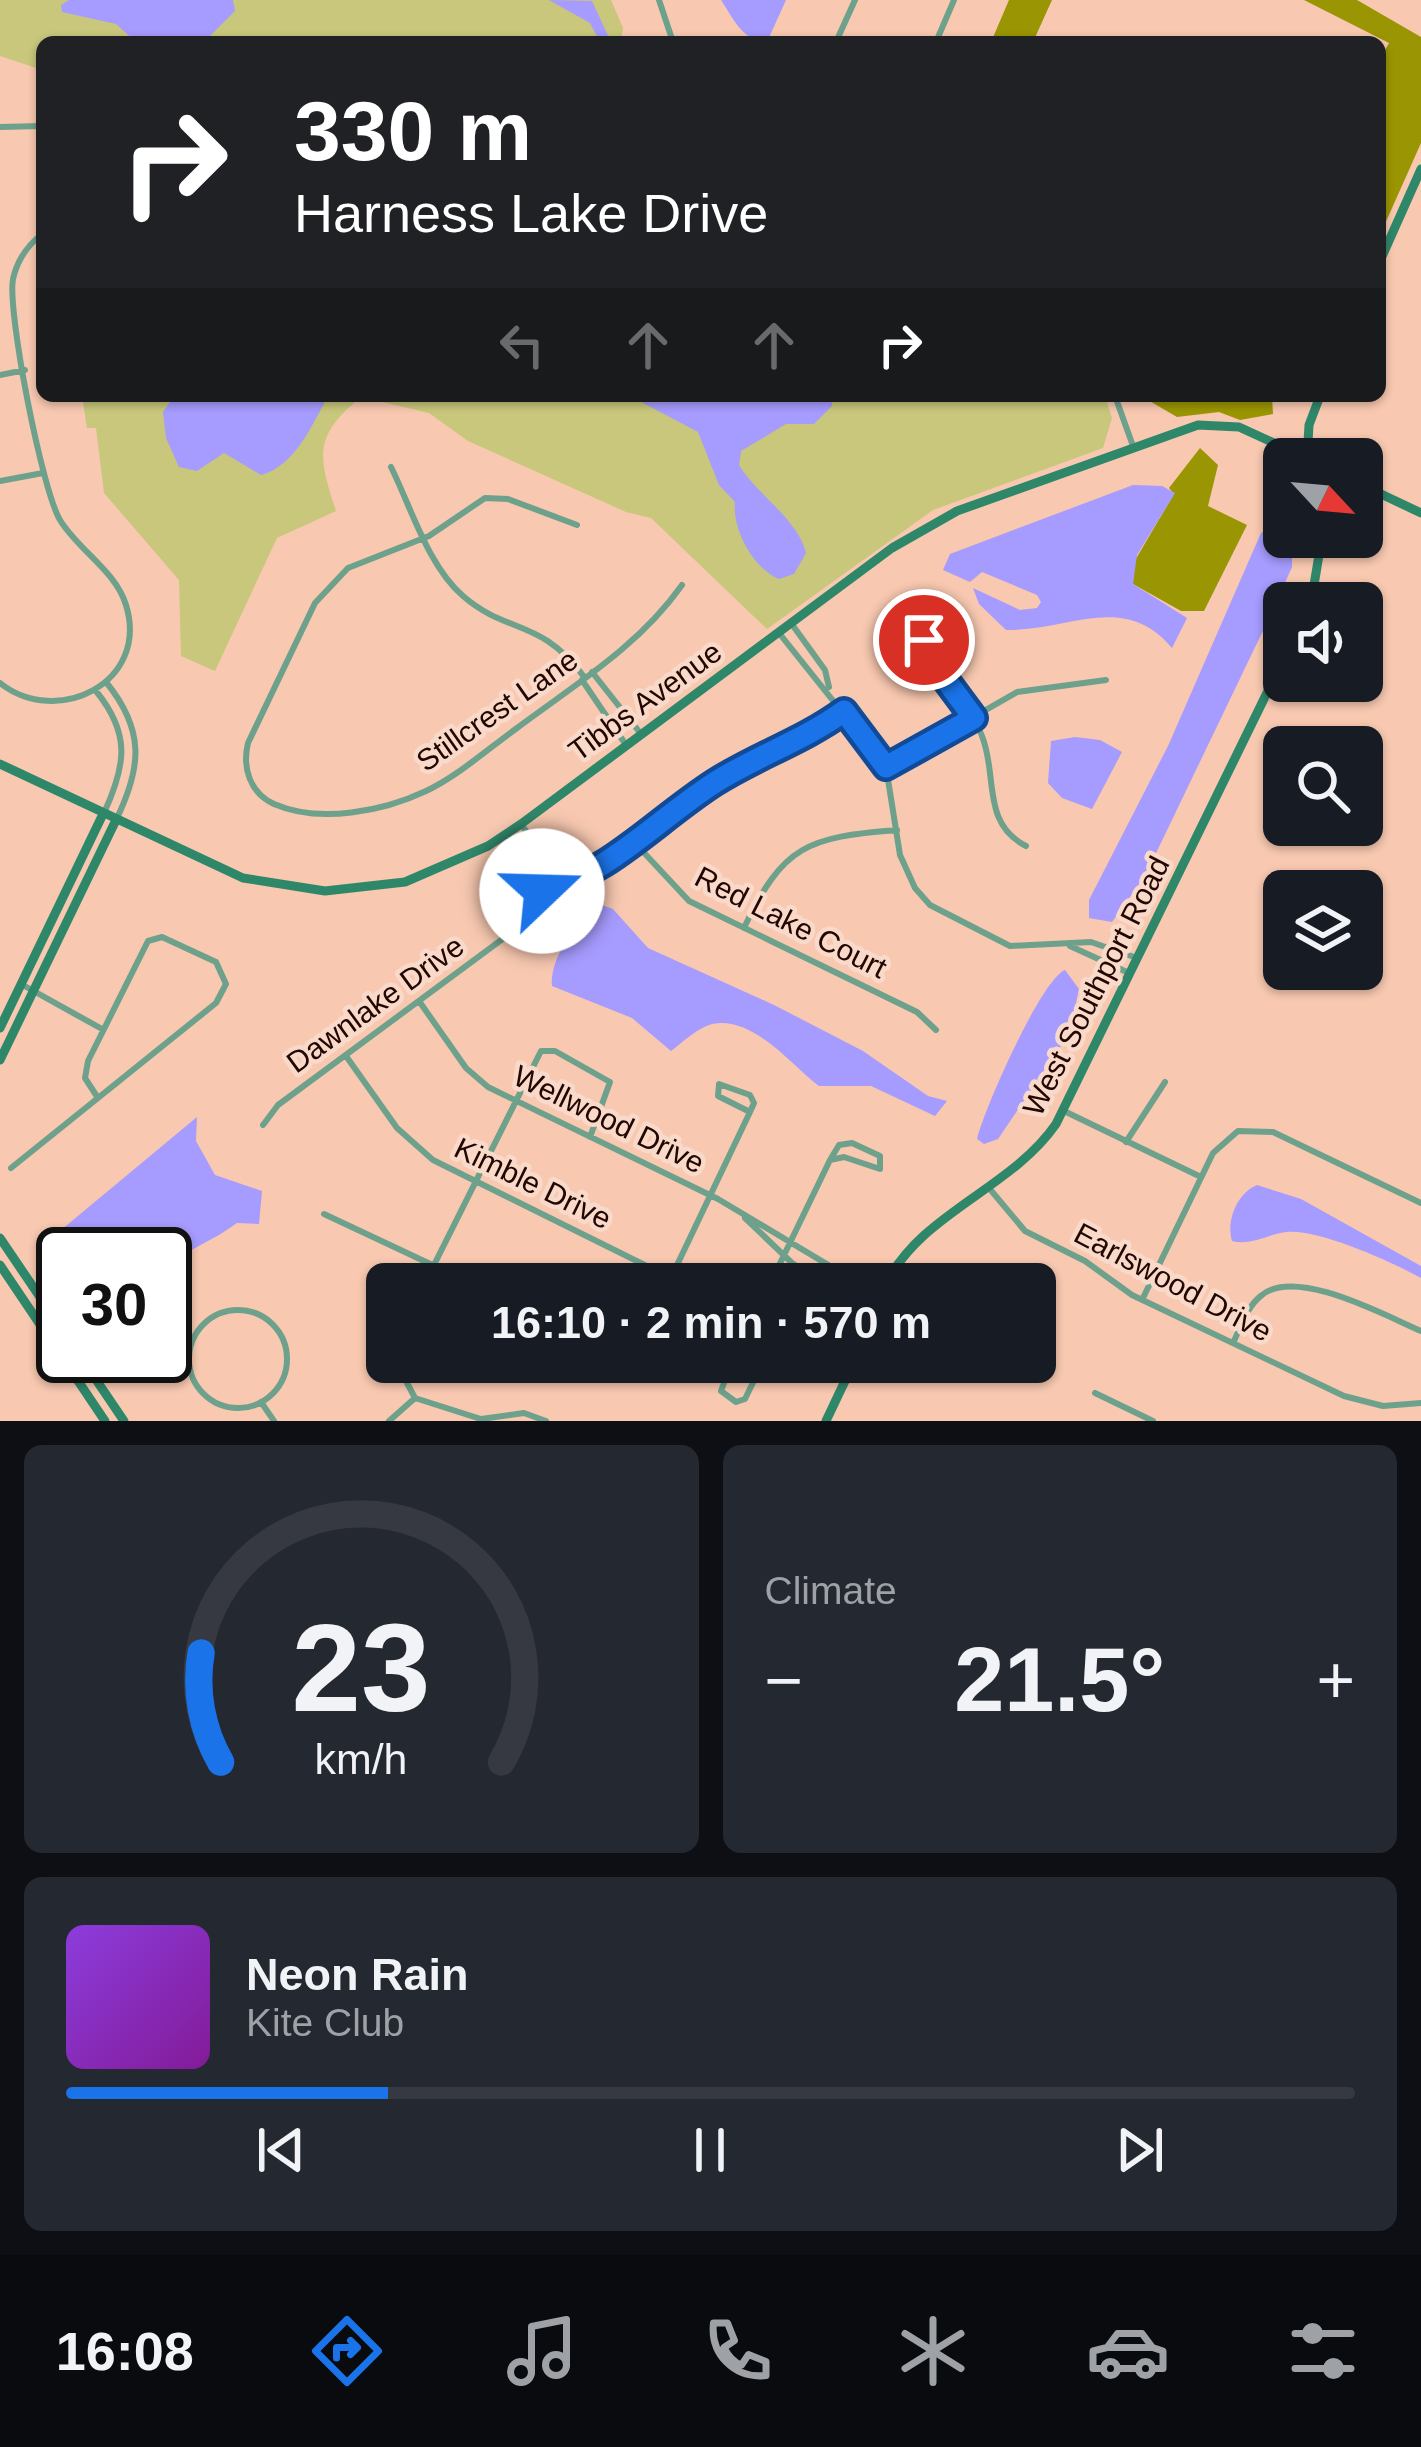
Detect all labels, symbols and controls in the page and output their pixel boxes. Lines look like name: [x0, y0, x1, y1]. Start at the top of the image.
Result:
icon: right: [96, 84, 252, 240]
text: 330 m: [294, 84, 532, 178]
text: Harness Lake Drive: [294, 183, 768, 243]
icon: left: [489, 312, 555, 378]
icon: ahead: [615, 312, 681, 378]
icon: ahead: [741, 312, 807, 378]
icon: right: [867, 312, 933, 378]
north arrow: [1263, 438, 1383, 558]
map controls: [1263, 438, 1383, 990]
button: sound: [1263, 582, 1383, 702]
pin: [873, 589, 975, 691]
icon: arrive: [891, 607, 957, 673]
street label: Tibbs Avenue: [562, 635, 728, 767]
street label: Stillcrest Lane: [410, 642, 584, 778]
button: search: [1263, 726, 1383, 846]
position arrow: [479, 828, 605, 954]
street label: West Southport Road: [1016, 851, 1176, 1121]
street label: Red Lake Court: [690, 860, 893, 985]
button: layers: [1263, 870, 1383, 990]
street label: Dawnlake Drive: [280, 929, 470, 1079]
street label: Wellwood Drive: [508, 1059, 710, 1179]
street label: Kimble Drive: [449, 1131, 617, 1235]
street label: Earlswood Drive: [1069, 1216, 1277, 1348]
speed limit sign: 30: [36, 1227, 192, 1383]
text: 16:10 · 2 min · 570 m: [491, 1297, 931, 1348]
text: Climate: [765, 1569, 897, 1612]
text: 23: [292, 1598, 431, 1737]
text: 21.5°: [954, 1630, 1165, 1730]
text: −: [765, 1643, 803, 1717]
text: +: [1316, 1643, 1355, 1717]
text: km/h: [315, 1735, 408, 1783]
text: Neon Rain: [246, 1949, 469, 2000]
text: Kite Club: [246, 2001, 404, 2044]
icon: previous: [248, 2117, 314, 2183]
icon: pause: [677, 2117, 743, 2183]
icon: next: [1107, 2117, 1173, 2183]
icon: directions: [305, 2309, 389, 2393]
icon: music: [500, 2309, 584, 2393]
icon: phone: [696, 2309, 780, 2393]
icon: climate: [891, 2309, 975, 2393]
icon: car: [1086, 2309, 1170, 2393]
icon: filters: [1281, 2309, 1365, 2393]
text: 16:08: [56, 2321, 194, 2381]

